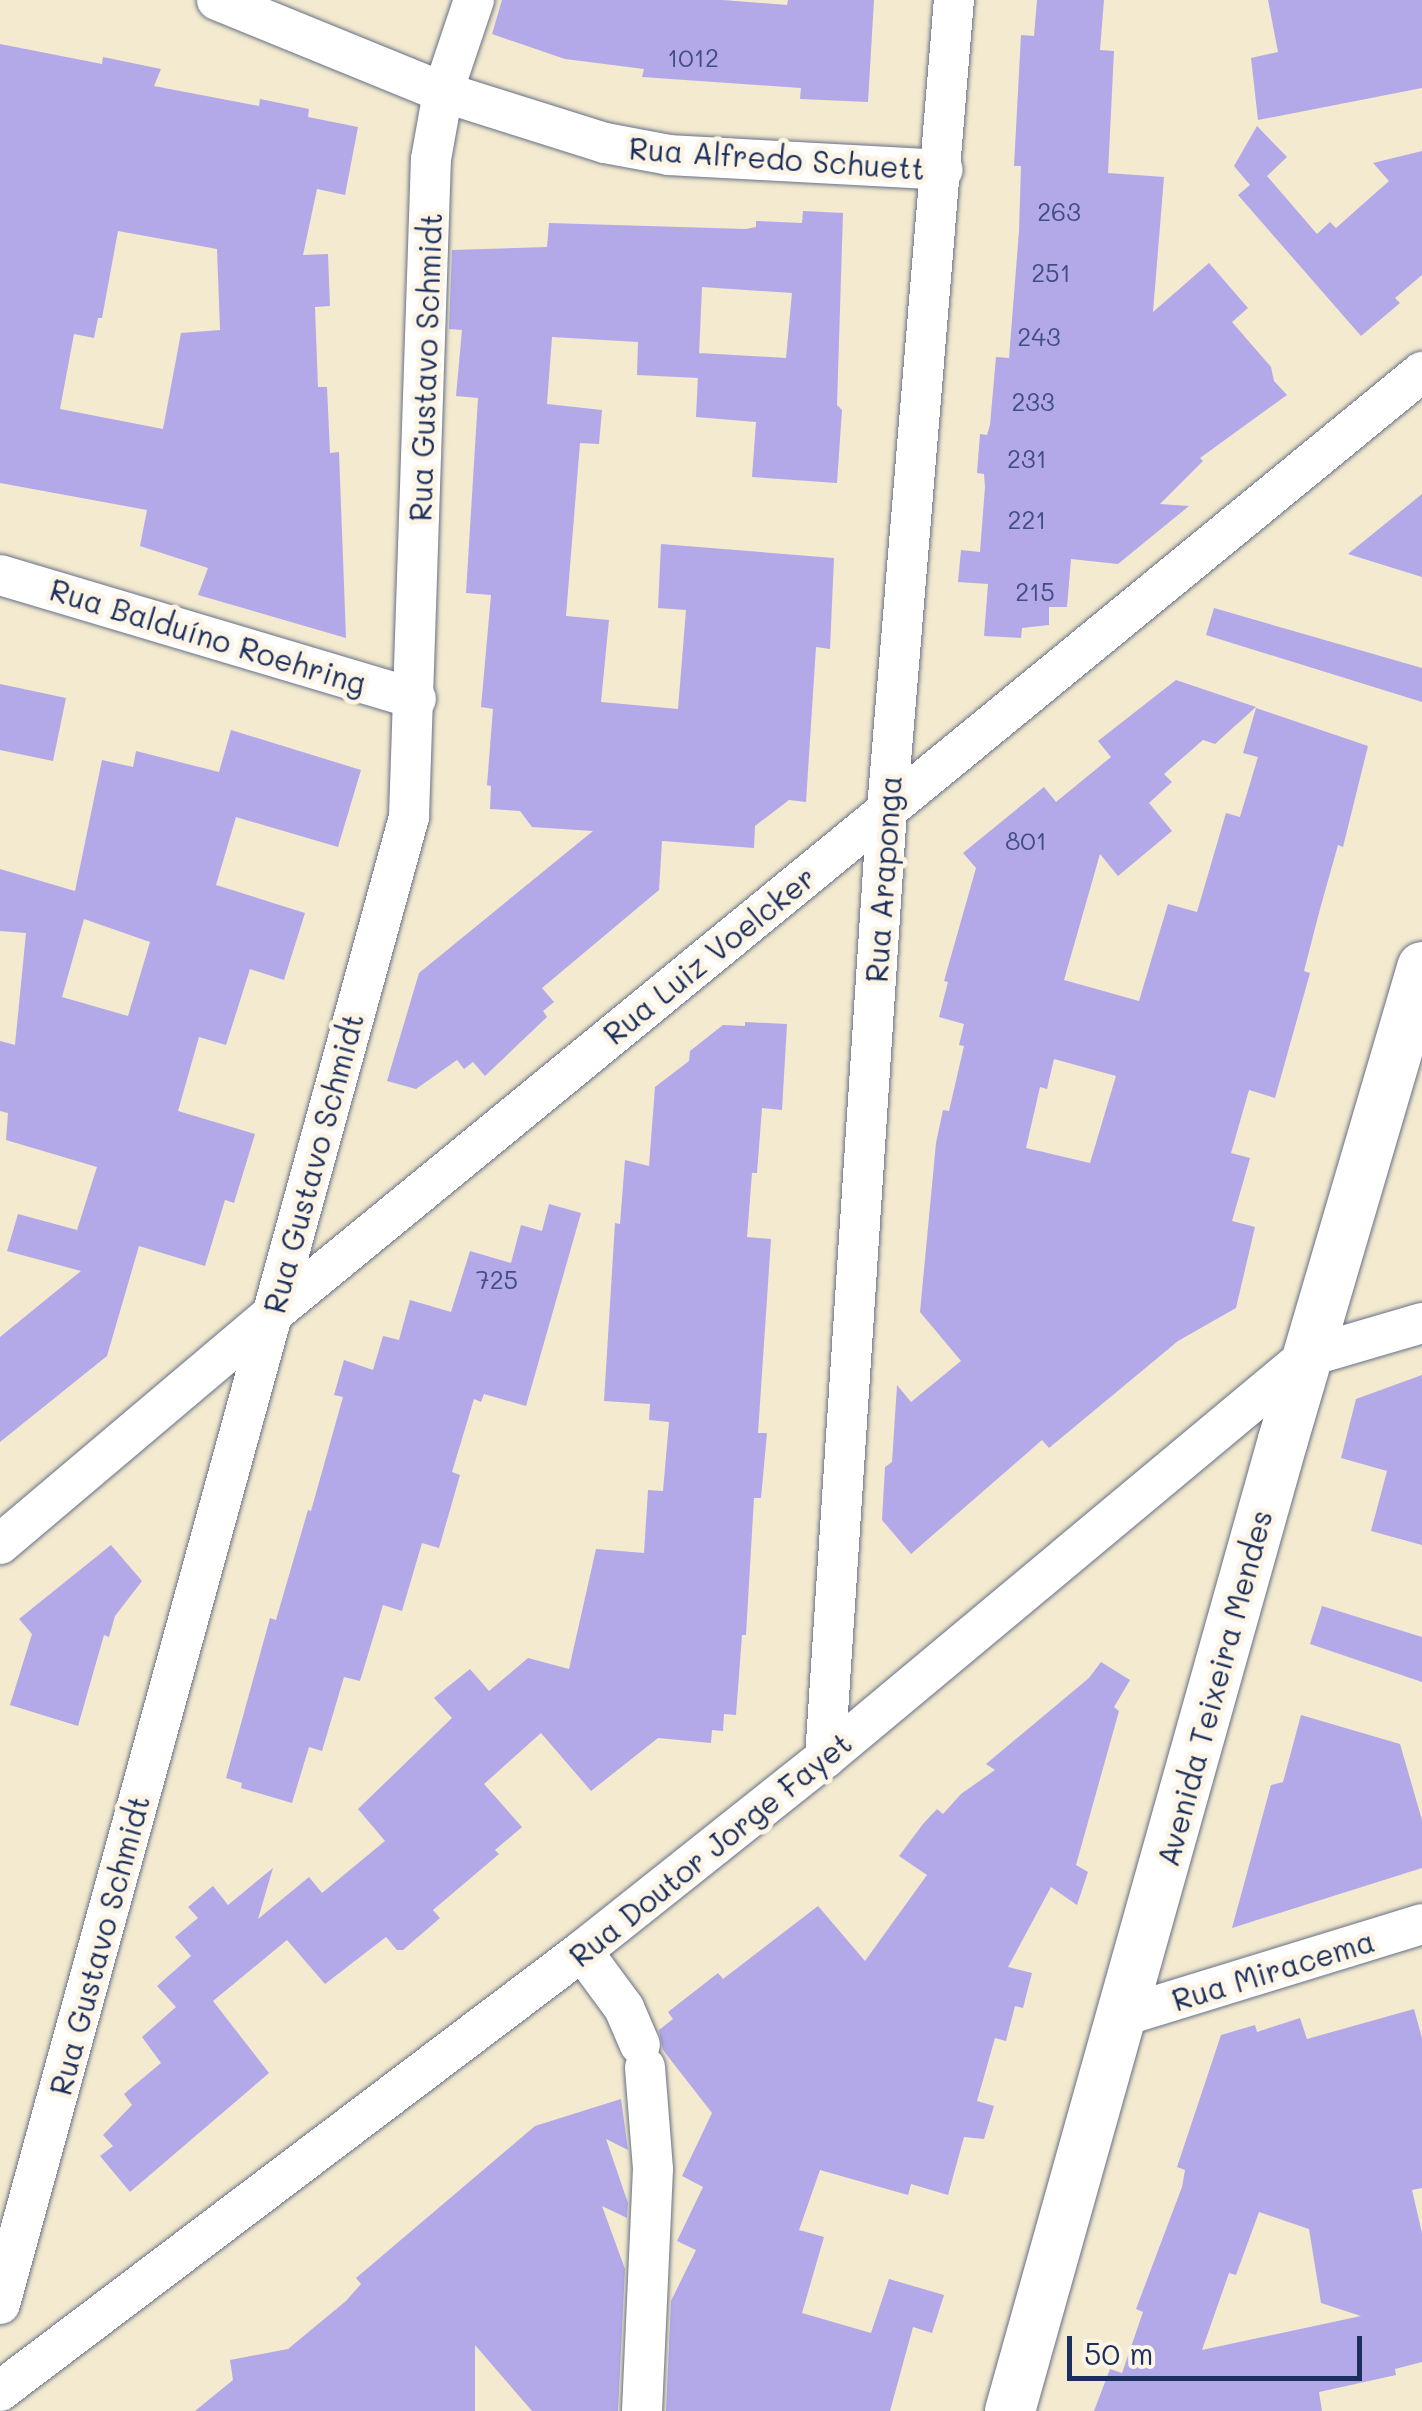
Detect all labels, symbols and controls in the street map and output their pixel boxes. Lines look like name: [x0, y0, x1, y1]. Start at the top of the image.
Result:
house number: 1012: [667, 42, 719, 72]
street label: Rua Alfredo Schuett: [628, 130, 926, 186]
house number: 263: [1037, 196, 1081, 226]
street label: Rua Gustavo Schmidt: [402, 212, 448, 522]
house number: 251: [1031, 257, 1071, 287]
house number: 243: [1017, 321, 1061, 351]
house number: 233: [1011, 386, 1055, 416]
house number: 231: [1007, 443, 1047, 473]
house number: 221: [1007, 504, 1047, 534]
street label: Rua Balduíno Roehring: [46, 571, 370, 701]
house number: 215: [1015, 576, 1055, 606]
street label: Rua Araponga: [858, 774, 908, 984]
house number: 801: [1005, 825, 1047, 855]
street label: Rua Luiz Voelcker: [596, 859, 822, 1051]
street label: Rua Gustavo Schmidt: [256, 1009, 370, 1317]
house number: 725: [476, 1264, 518, 1294]
street label: Avenida Teixeira Mendes: [1149, 1506, 1279, 1870]
street label: Rua Doutor Jorge Fayet: [562, 1724, 858, 1974]
street label: Rua Gustavo Schmidt: [42, 1791, 156, 2099]
street label: Rua Miracema: [1168, 1922, 1378, 2018]
scale bar: [1072, 2316, 1367, 2378]
text: 50 m: [1084, 2333, 1154, 2373]

